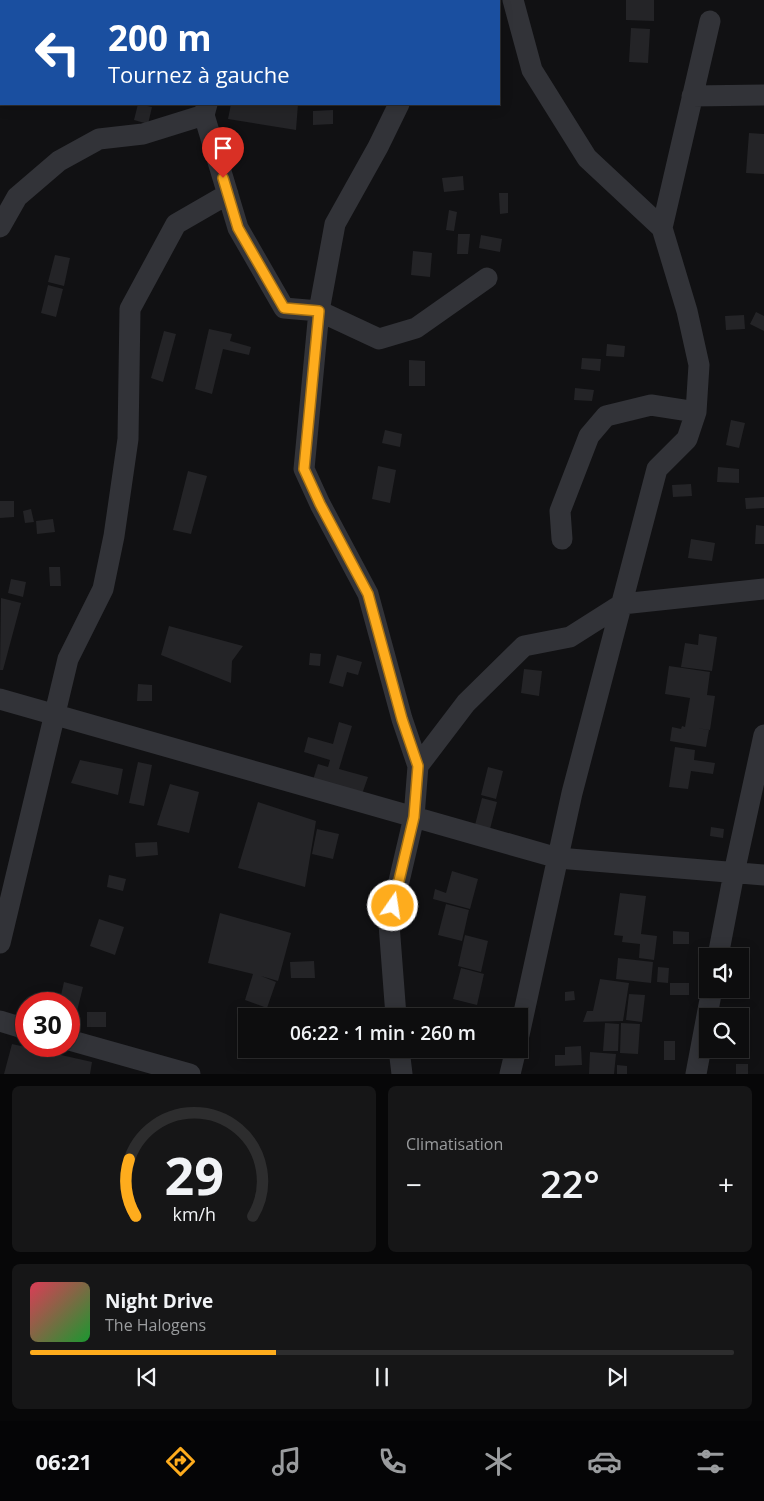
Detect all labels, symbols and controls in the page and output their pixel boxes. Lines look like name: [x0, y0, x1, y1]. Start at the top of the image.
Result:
text: 200 m: [108, 14, 212, 61]
icon: left: [25, 20, 90, 85]
text: Tournez à gauche: [108, 59, 290, 89]
pin: [202, 127, 244, 178]
icon: arrive: [209, 134, 237, 162]
position arrow: [366, 879, 418, 931]
map controls: [699, 948, 749, 1058]
button: sound: [699, 948, 749, 998]
speed limit sign: 30: [15, 992, 80, 1057]
button: search: [699, 1008, 749, 1058]
text: 06:22 · 1 min · 260 m: [290, 1020, 476, 1046]
text: Climatisation: [406, 1133, 503, 1155]
text: 29: [164, 1139, 224, 1210]
text: 22°: [540, 1157, 600, 1209]
text: −: [406, 1165, 422, 1203]
text: +: [718, 1165, 734, 1203]
text: km/h: [172, 1202, 216, 1226]
text: Night Drive: [105, 1288, 213, 1314]
text: The Halogens: [105, 1314, 206, 1336]
icon: previous: [133, 1363, 161, 1391]
icon: pause: [368, 1363, 396, 1391]
icon: next: [603, 1363, 631, 1391]
icon: directions: [163, 1444, 198, 1479]
icon: music: [269, 1444, 304, 1479]
icon: phone: [375, 1444, 410, 1479]
icon: climate: [481, 1444, 516, 1479]
icon: car: [587, 1444, 622, 1479]
icon: filters: [693, 1444, 728, 1479]
text: 06:21: [36, 1446, 92, 1476]

